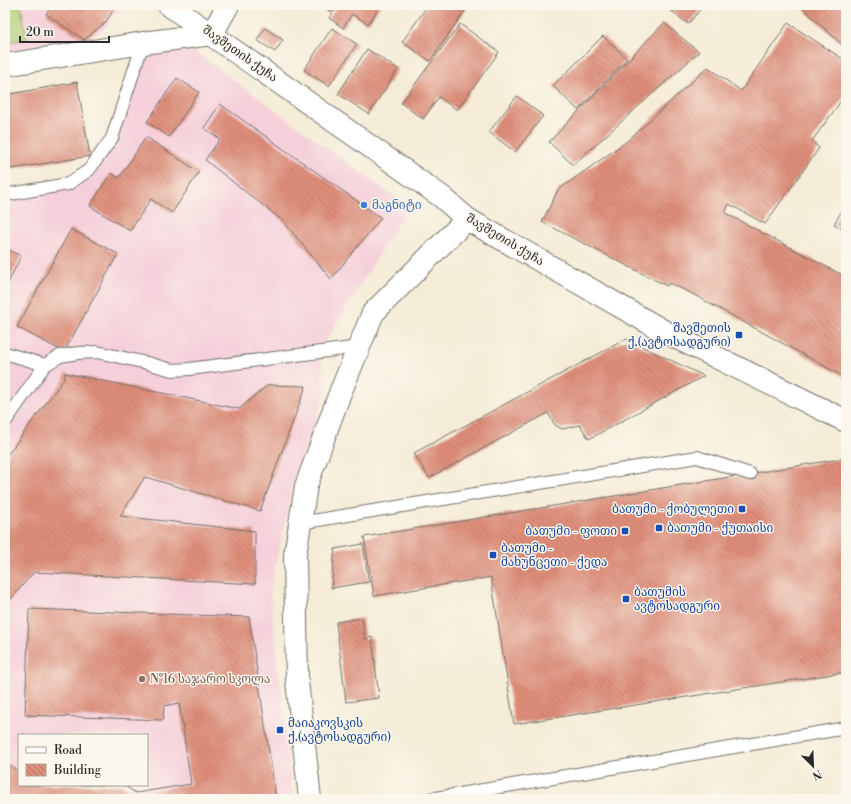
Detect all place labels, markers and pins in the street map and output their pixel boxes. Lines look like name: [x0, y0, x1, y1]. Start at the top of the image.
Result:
place label: მაგნიტი: [372, 198, 422, 213]
marker: მაგნიტი: [359, 200, 369, 210]
place label: შავშეთის ქ.(ავტოსადგური): [628, 321, 731, 350]
marker: შავშეთის ქ.(ავტოსადგური): [734, 330, 744, 340]
place label: ბათუმი - ქობულეთი: [612, 502, 734, 517]
marker: ბათუმი - ქობულეთი: [737, 504, 747, 514]
place label: ბათუმი - ქუთაისი: [667, 521, 774, 536]
marker: ბათუმი - ქუთაისი: [654, 523, 664, 533]
place label: ბათუმი - ფოთი: [525, 524, 617, 539]
marker: ბათუმი - ფოთი: [620, 526, 630, 536]
place label: ბათუმი - მახუნცეთი - ქედა: [501, 541, 607, 570]
marker: ბათუმი - მახუნცეთი - ქედა: [488, 550, 498, 560]
place label: ბათუმის ავტოსადგური: [634, 585, 720, 614]
marker: ბათუმის ავტოსადგური: [621, 594, 631, 604]
place label: №16 საჯარო სკოლა: [150, 672, 270, 687]
marker: №16 საჯარო სკოლა: [137, 674, 147, 684]
place label: მაიაკოვსკის ქ.(ავტოსადგური): [288, 716, 391, 745]
marker: მაიაკოვსკის ქ.(ავტოსადგური): [275, 725, 285, 735]

